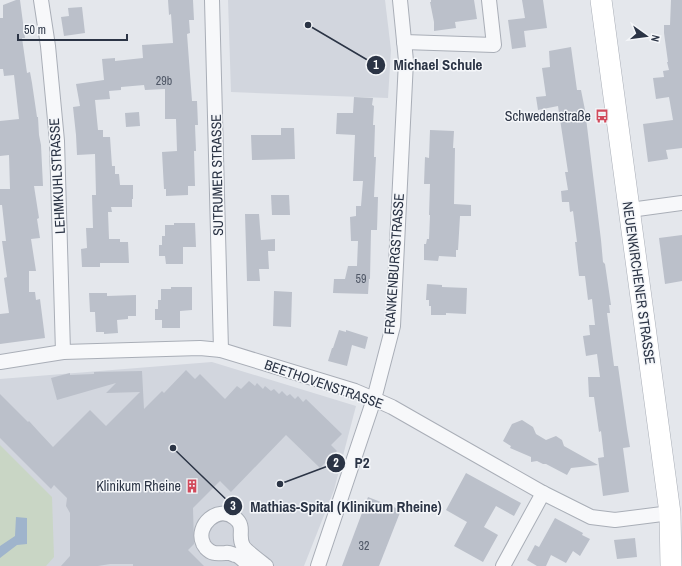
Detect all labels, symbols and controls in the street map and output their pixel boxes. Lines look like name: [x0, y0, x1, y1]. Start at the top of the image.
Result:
scale bar: [18, 16, 127, 42]
north arrow: [626, 16, 666, 56]
text: 50 m: [24, 22, 46, 38]
text: N: [648, 34, 663, 43]
callout: Michael Schule: [366, 51, 491, 78]
text: Michael Schule: [394, 54, 483, 75]
text: 1: [373, 57, 379, 73]
house number: 29b: [156, 73, 172, 89]
place label: Schwedenstraße: [505, 107, 591, 125]
bus stop icon: Schwedenstraße: [594, 108, 610, 124]
street label: SUTRUMER STRASSE: [207, 114, 227, 236]
street label: LEHMKUHLSTRASSE: [45, 118, 69, 234]
street label: FRANKENBURGSTRASSE: [380, 193, 408, 335]
street label: NEUENKIRCHENER STRASSE: [619, 200, 659, 366]
house number: 59: [356, 271, 366, 287]
street label: BEETHOVENSTRASSE: [262, 355, 386, 413]
callout: P2: [326, 449, 377, 476]
text: P2: [354, 452, 370, 473]
text: 2: [333, 455, 339, 471]
place label: Klinikum Rheine: [96, 477, 181, 495]
building icon: Klinikum Rheine: [184, 478, 200, 494]
callout: Mathias-Spital (Klinikum Rheine): [223, 493, 450, 520]
text: Mathias-Spital (Klinikum Rheine): [250, 496, 442, 517]
text: 3: [230, 498, 236, 514]
house number: 32: [359, 538, 369, 554]

